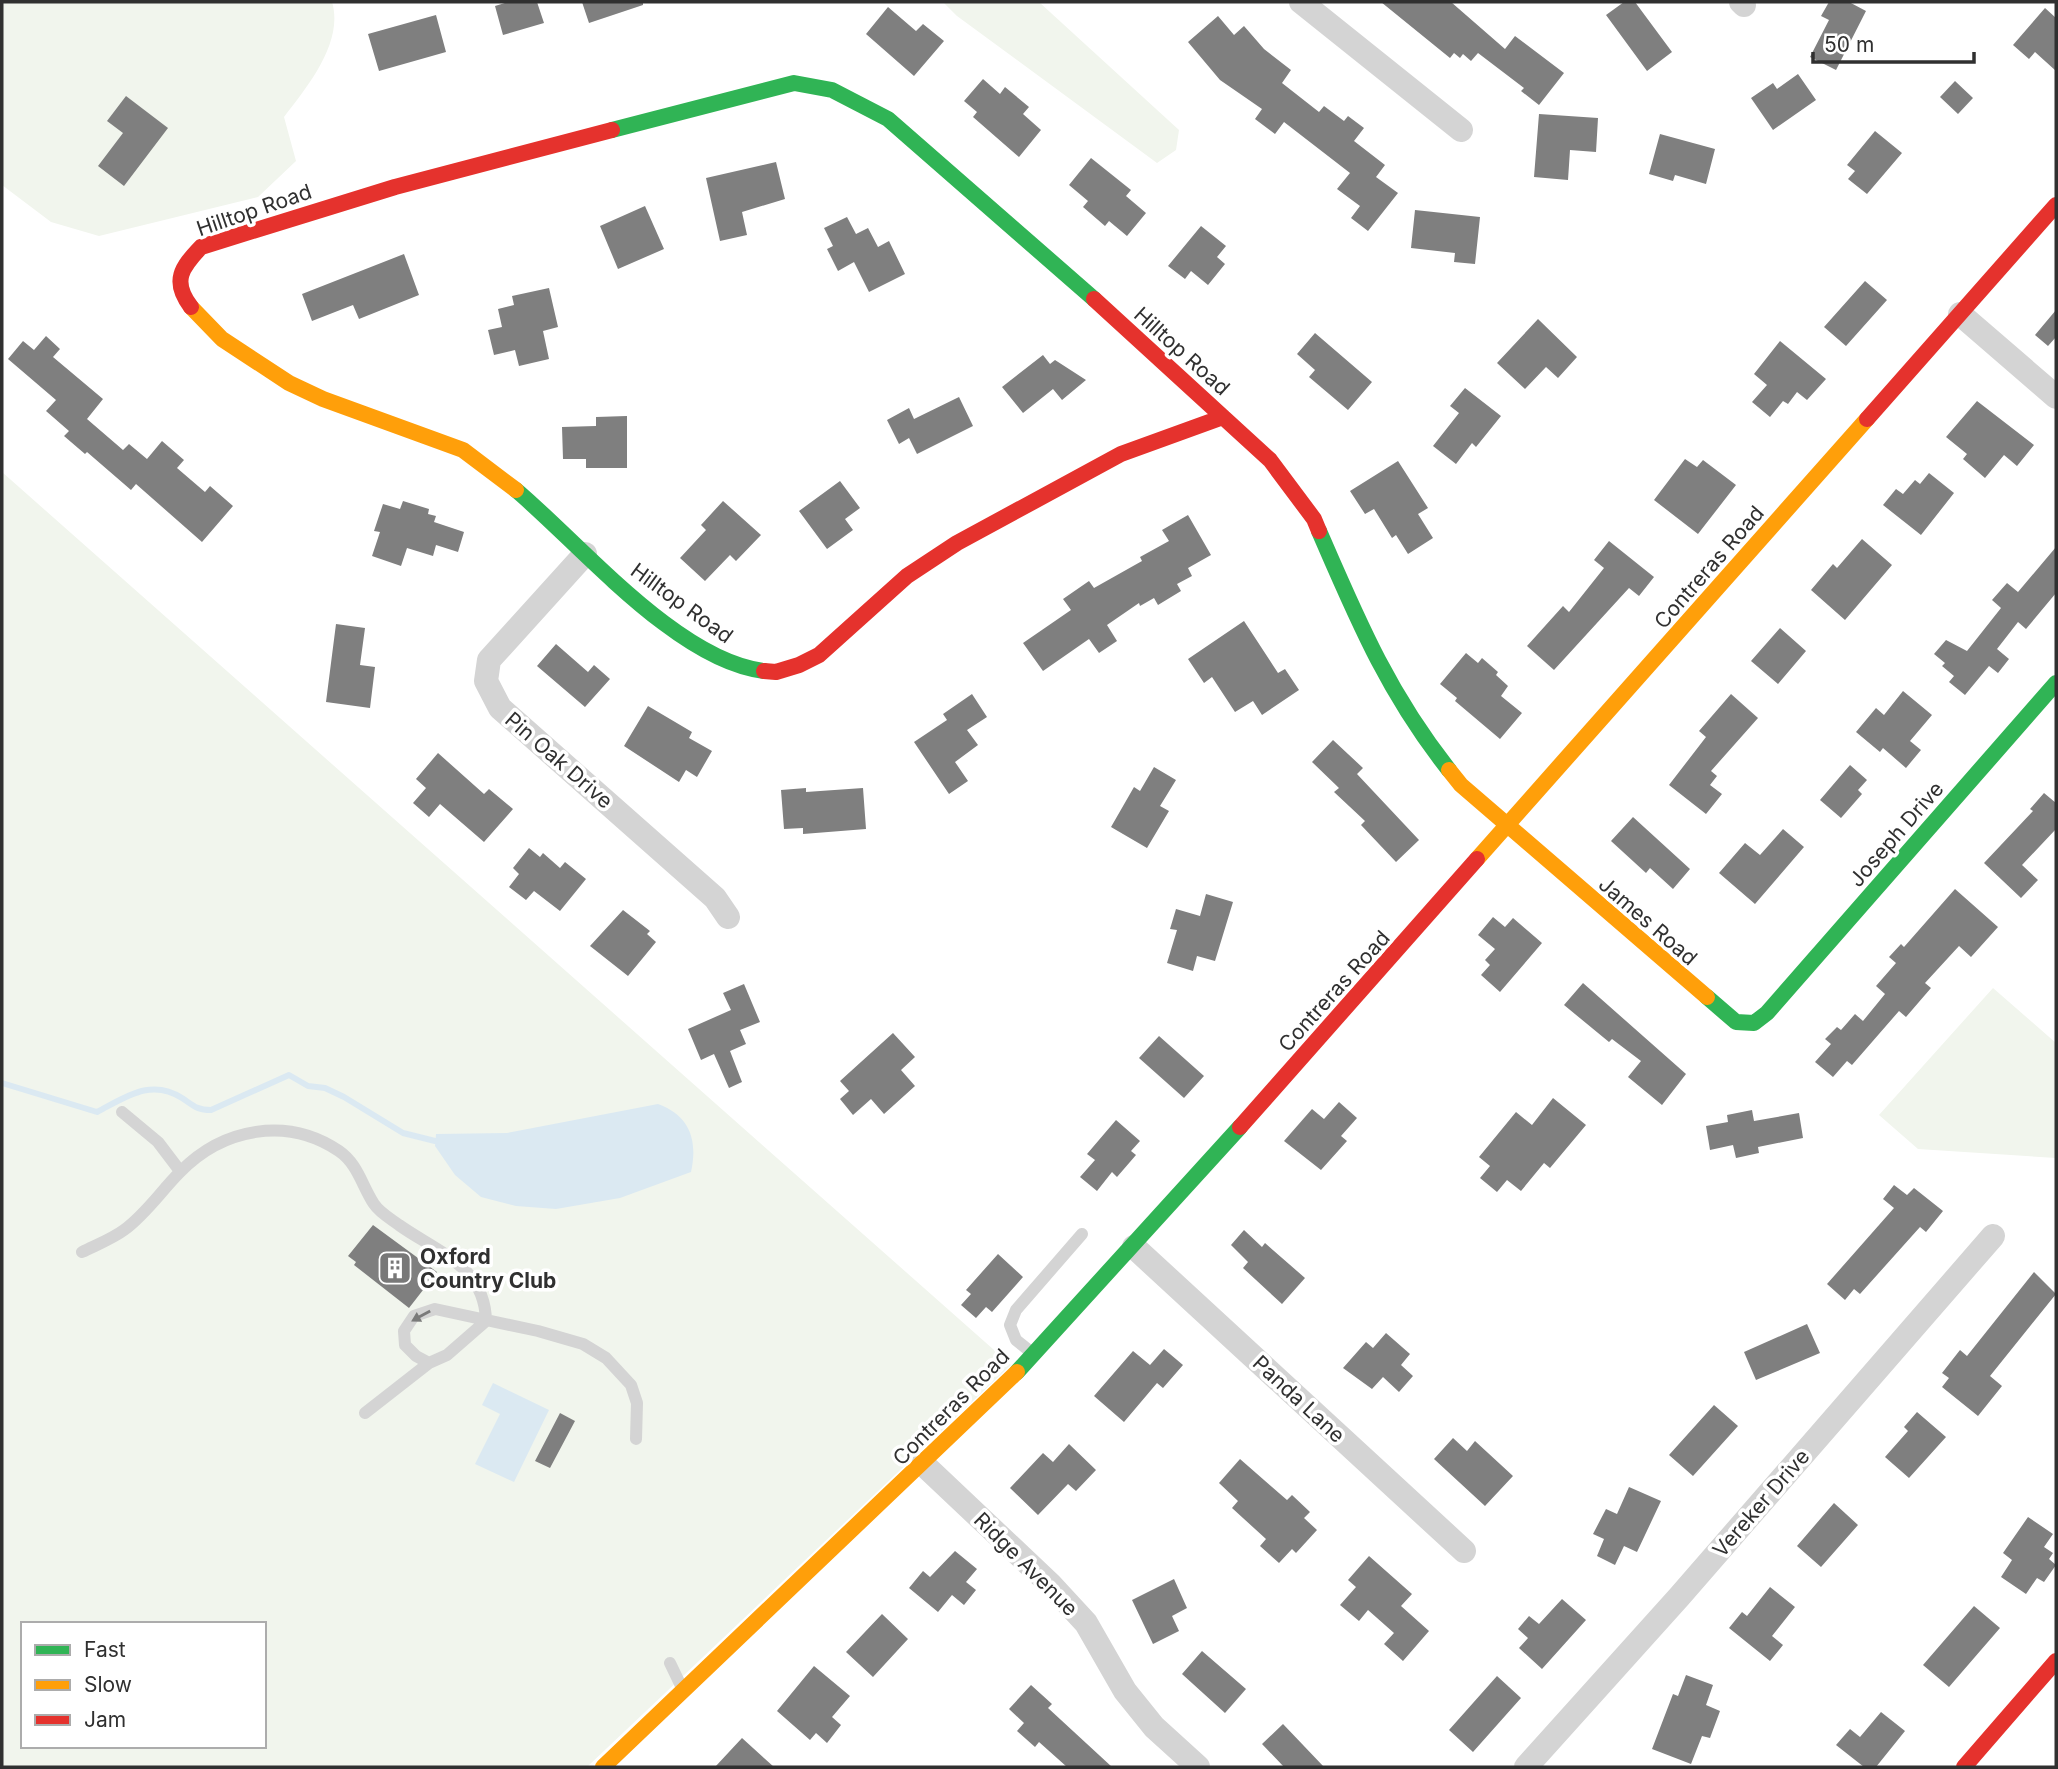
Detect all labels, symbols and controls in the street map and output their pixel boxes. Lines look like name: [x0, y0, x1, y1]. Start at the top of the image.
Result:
scale bar: [1813, 21, 1974, 65]
text: 50 m: [1824, 32, 1874, 57]
street label: Hilltop Road: [193, 179, 315, 241]
street label: Hilltop Road: [1129, 302, 1235, 400]
street label: Contreras Road: [1649, 501, 1769, 633]
street label: Hilltop Road: [626, 558, 738, 648]
street label: Pin Oak Drive: [500, 707, 618, 813]
street label: Joseph Drive: [1844, 776, 1948, 892]
street label: James Road: [1594, 872, 1702, 970]
street label: Contreras Road: [1273, 925, 1395, 1057]
place label: Oxford Country Club: [420, 1244, 556, 1293]
building icon: Oxford Country Club: [376, 1249, 414, 1287]
one-way arrow: [411, 1309, 431, 1321]
street label: Contreras Road: [888, 1344, 1014, 1470]
street label: Panda Lane: [1248, 1350, 1350, 1448]
street label: Vereker Drive: [1707, 1444, 1815, 1562]
street label: Ridge Avenue: [969, 1507, 1083, 1621]
legend: [21, 1622, 266, 1748]
text: Fast: [84, 1637, 126, 1662]
text: Slow: [84, 1672, 132, 1697]
text: Jam: [84, 1707, 126, 1732]

